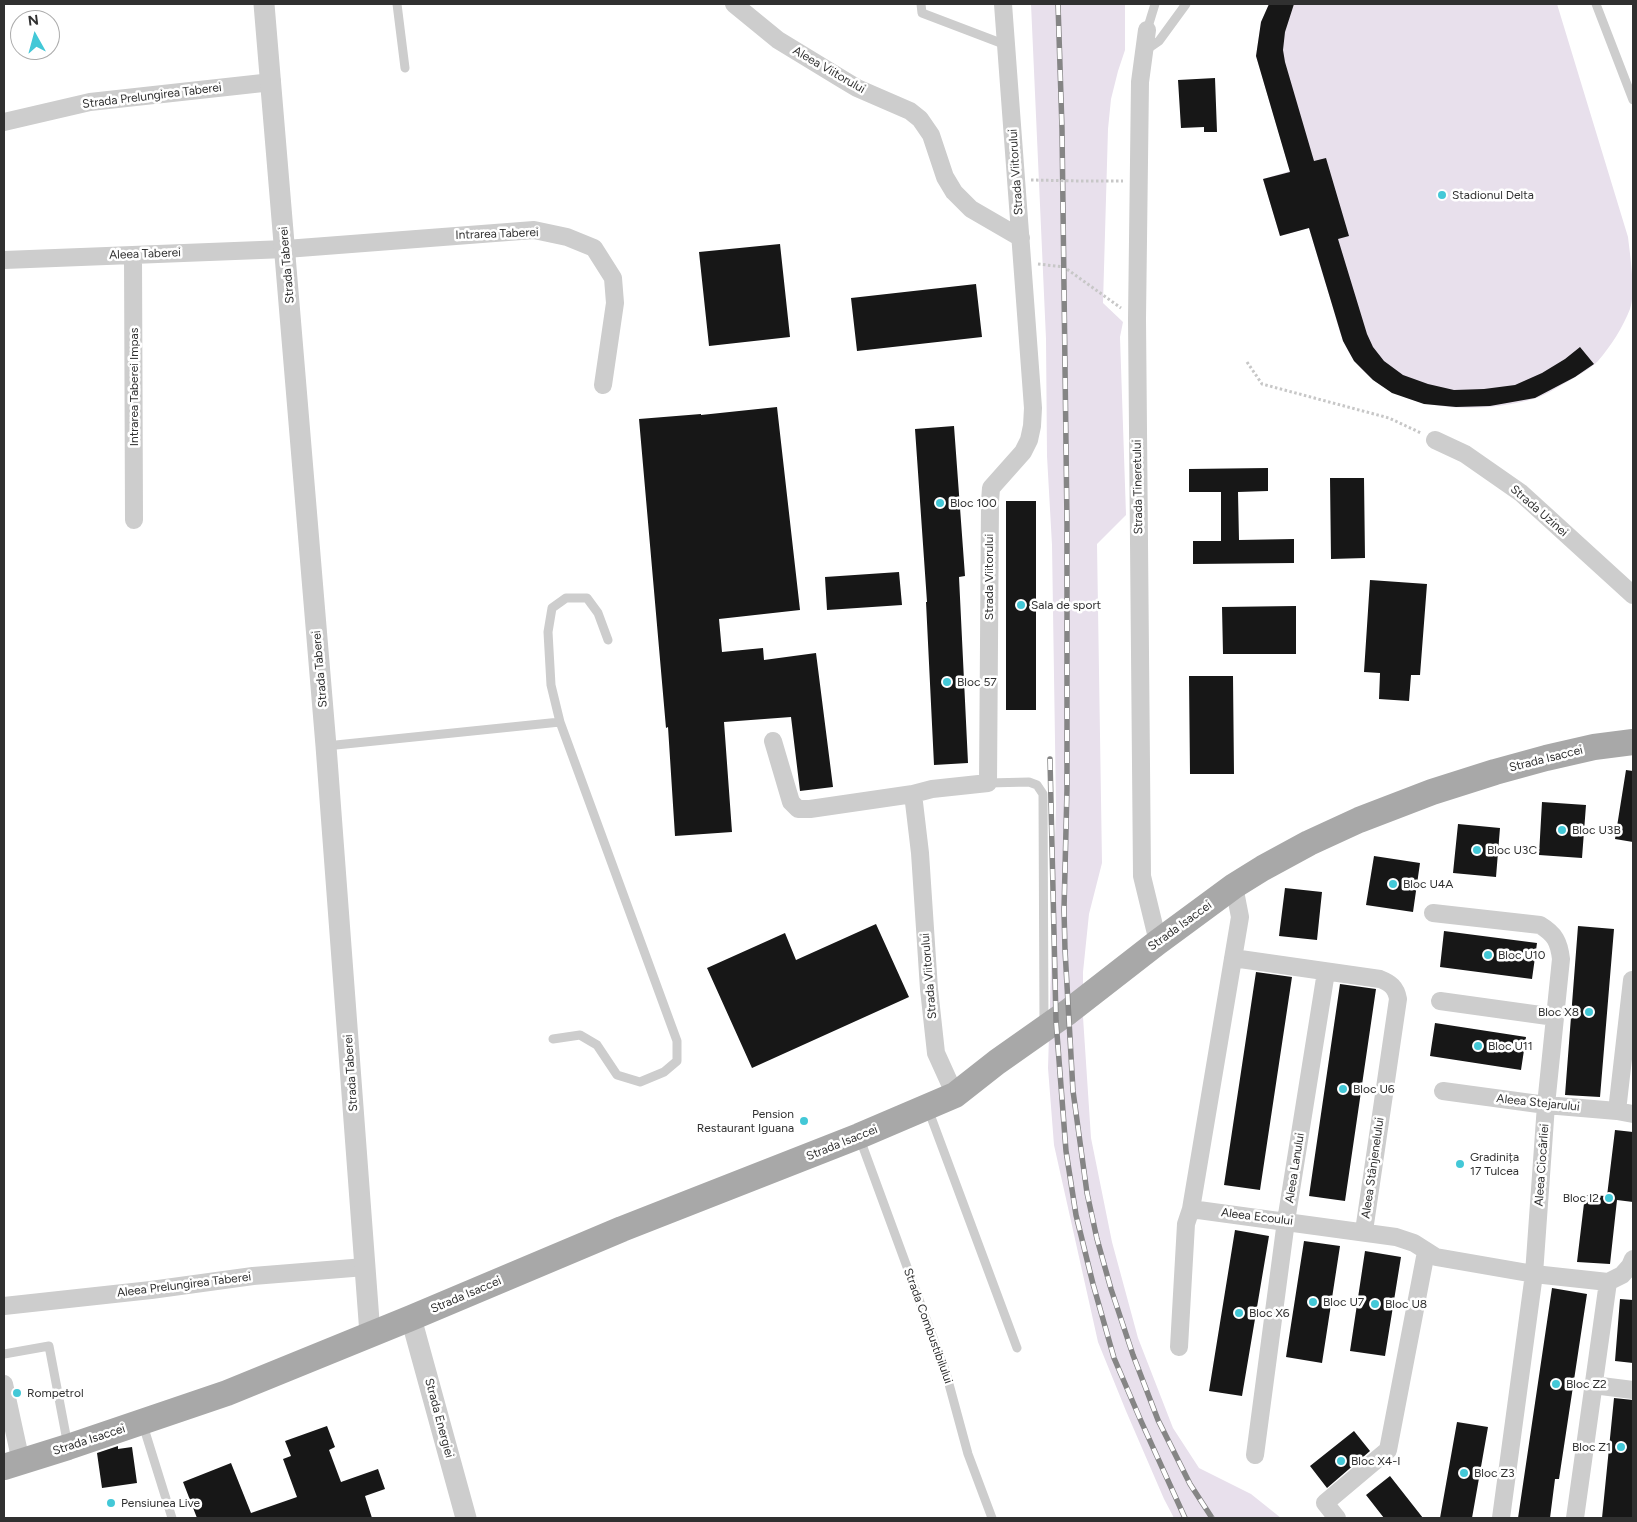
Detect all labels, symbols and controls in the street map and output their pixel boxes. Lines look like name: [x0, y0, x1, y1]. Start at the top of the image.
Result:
north arrow: [10, 10, 60, 60]
text: N: [27, 12, 40, 30]
street label: Aleea Viitorului: [790, 43, 868, 97]
street label: Strada Prelungirea Taberei: [82, 80, 222, 112]
street label: Strada Viitorului: [1006, 128, 1026, 216]
place label: Stadionul Delta: [1452, 188, 1534, 202]
marker: Stadionul Delta: [1436, 189, 1448, 201]
street label: Intrarea Taberei: [455, 225, 539, 243]
street label: Strada Taberei: [276, 226, 298, 304]
street label: Aleea Taberei: [109, 246, 181, 262]
street label: Intrarea Taberei Impas: [127, 328, 141, 446]
street label: Strada Tineretului: [1130, 439, 1146, 535]
street label: Strada Uzinei: [1507, 482, 1571, 540]
place label: Bloc 100: [950, 496, 997, 510]
marker: Bloc 100: [934, 497, 946, 509]
street label: Strada Viitorului: [982, 534, 996, 620]
place label: Sala de sport: [1031, 598, 1101, 612]
marker: Sala de sport: [1015, 599, 1027, 611]
street label: Strada Taberei: [309, 630, 331, 708]
place label: Bloc 57: [957, 675, 997, 689]
marker: Bloc 57: [941, 676, 953, 688]
street label: Strada Isaccei: [1508, 743, 1584, 775]
place label: Bloc U3B: [1572, 823, 1621, 837]
marker: Bloc U3B: [1556, 824, 1568, 836]
place label: Bloc U3C: [1487, 843, 1537, 857]
marker: Bloc U3C: [1471, 844, 1483, 856]
place label: Bloc U4A: [1403, 877, 1453, 891]
marker: Bloc U4A: [1387, 878, 1399, 890]
street label: Strada Isaccei: [1145, 898, 1215, 954]
street label: Strada Viitorului: [918, 932, 940, 1020]
place label: Bloc U10: [1498, 948, 1546, 962]
marker: Bloc U10: [1482, 949, 1494, 961]
place label: Bloc X8: [1538, 1005, 1579, 1019]
marker: Bloc X8: [1583, 1006, 1595, 1018]
street label: Strada Taberei: [341, 1034, 361, 1112]
place label: Bloc U11: [1488, 1039, 1533, 1053]
marker: Bloc U11: [1472, 1040, 1484, 1052]
place label: Bloc U6: [1353, 1082, 1395, 1096]
marker: Bloc U6: [1337, 1083, 1349, 1095]
street label: Aleea Stejarului: [1496, 1091, 1580, 1115]
place label: Pension Restaurant Iguana: [697, 1107, 794, 1135]
marker: Pension Restaurant Iguana: [798, 1115, 810, 1127]
street label: Aleea Stânjenelului: [1359, 1116, 1387, 1220]
street label: Strada Isaccei: [804, 1122, 880, 1164]
street label: Aleea Ciocârliei: [1532, 1123, 1552, 1207]
street label: Aleea Lanului: [1282, 1132, 1308, 1204]
place label: Gradinița 17 Tulcea: [1470, 1150, 1519, 1178]
marker: Gradinița 17 Tulcea: [1454, 1158, 1466, 1170]
place label: Bloc I2: [1563, 1191, 1599, 1205]
marker: Bloc I2: [1603, 1192, 1615, 1204]
street label: Aleea Ecoului: [1220, 1205, 1294, 1229]
street label: Strada Combustibilului: [900, 1266, 956, 1386]
street label: Aleea Prelungirea Taberei: [116, 1270, 252, 1300]
street label: Strada Isaccei: [428, 1274, 504, 1316]
place label: Bloc U7: [1323, 1295, 1364, 1309]
marker: Bloc U7: [1307, 1296, 1319, 1308]
place label: Bloc U8: [1385, 1297, 1427, 1311]
marker: Bloc U8: [1369, 1298, 1381, 1310]
place label: Bloc X6: [1249, 1306, 1290, 1320]
marker: Bloc X6: [1233, 1307, 1245, 1319]
street label: Strada Energiei: [421, 1377, 457, 1459]
place label: Bloc Z2: [1566, 1377, 1607, 1391]
marker: Bloc Z2: [1550, 1378, 1562, 1390]
place label: Rompetrol: [27, 1386, 84, 1400]
marker: Rompetrol: [11, 1387, 23, 1399]
street label: Strada Isaccei: [51, 1421, 127, 1459]
place label: Bloc Z1: [1572, 1440, 1611, 1454]
marker: Bloc Z1: [1615, 1441, 1627, 1453]
place label: Bloc X4-I: [1351, 1454, 1400, 1468]
marker: Bloc X4-I: [1335, 1455, 1347, 1467]
place label: Bloc Z3: [1474, 1466, 1515, 1480]
marker: Bloc Z3: [1458, 1467, 1470, 1479]
place label: Pensiunea Live: [121, 1496, 200, 1510]
marker: Pensiunea Live: [105, 1497, 117, 1509]

